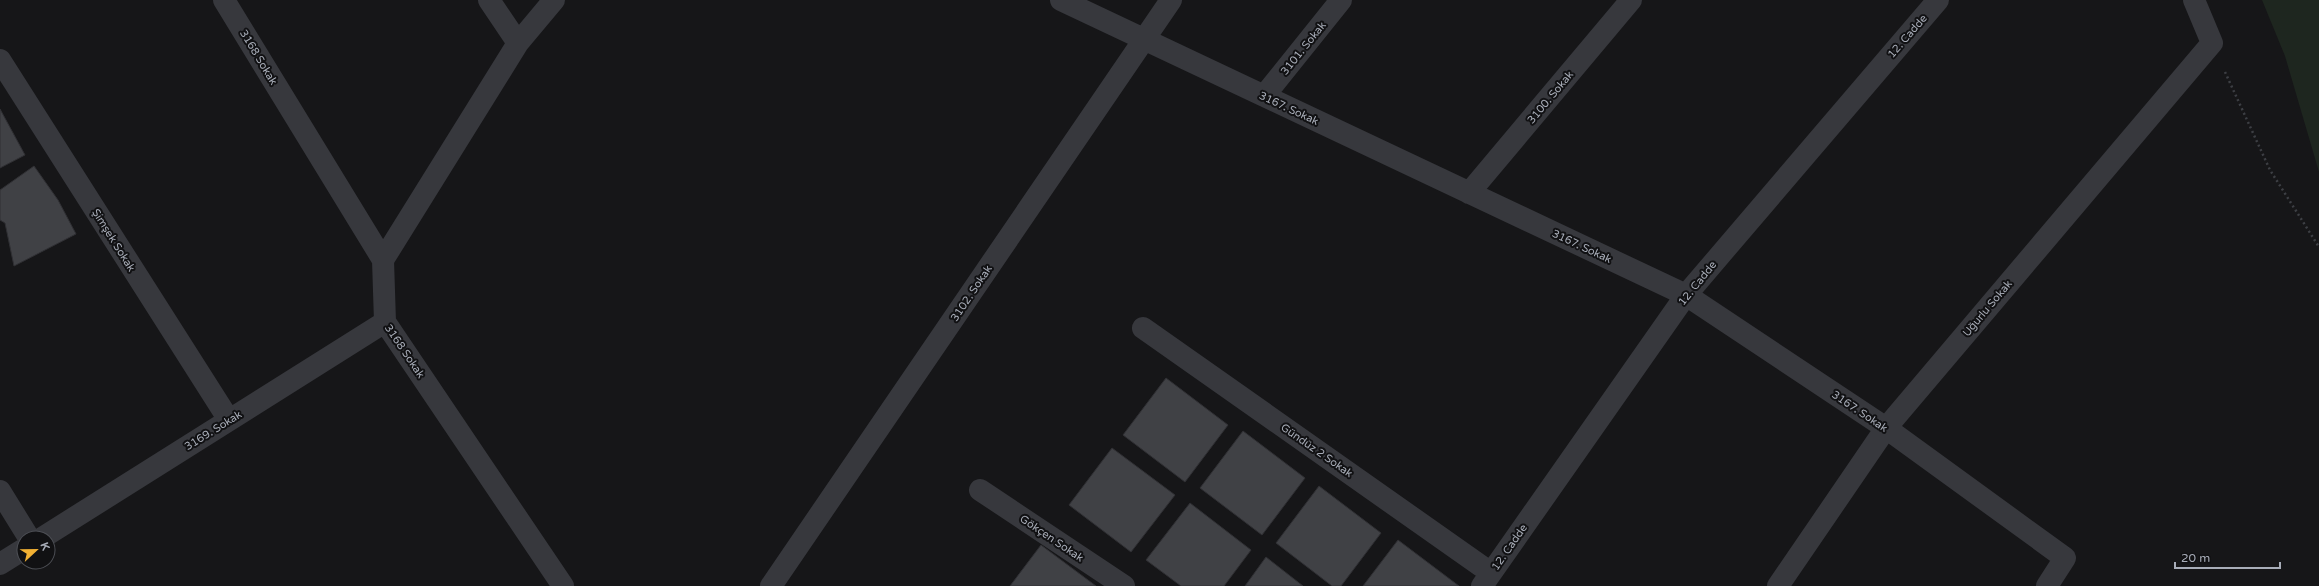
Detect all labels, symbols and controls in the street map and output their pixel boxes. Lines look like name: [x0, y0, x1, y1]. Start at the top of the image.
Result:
street label: 12. Cadde: [1885, 12, 1930, 61]
street label: 3101. Sokak: [1278, 19, 1329, 78]
street label: 3168 Sokak: [237, 27, 280, 87]
street label: 3100. Sokak: [1525, 68, 1576, 126]
street label: 3167. Sokak: [1257, 89, 1321, 128]
street label: Şimşek Sokak: [89, 207, 138, 274]
street label: 3167. Sokak: [1550, 227, 1614, 266]
street label: 12. Cadde: [1676, 258, 1719, 308]
street label: 3102. Sokak: [948, 263, 995, 324]
street label: Uğurlu Sokak: [1960, 277, 2015, 339]
street label: 3168 Sokak: [382, 322, 427, 381]
street label: 3167. Sokak: [1829, 388, 1890, 435]
street label: 3169. Sokak: [182, 408, 244, 453]
street label: Gündüz 2 Sokak: [1278, 421, 1355, 480]
street label: Gökçen Sokak: [1017, 512, 1086, 565]
street label: 12. Cadde: [1489, 522, 1530, 573]
north arrow: [16, 530, 56, 570]
text: K: [37, 541, 52, 553]
scale bar: [2175, 544, 2280, 570]
text: 20 m: [2181, 551, 2210, 565]

